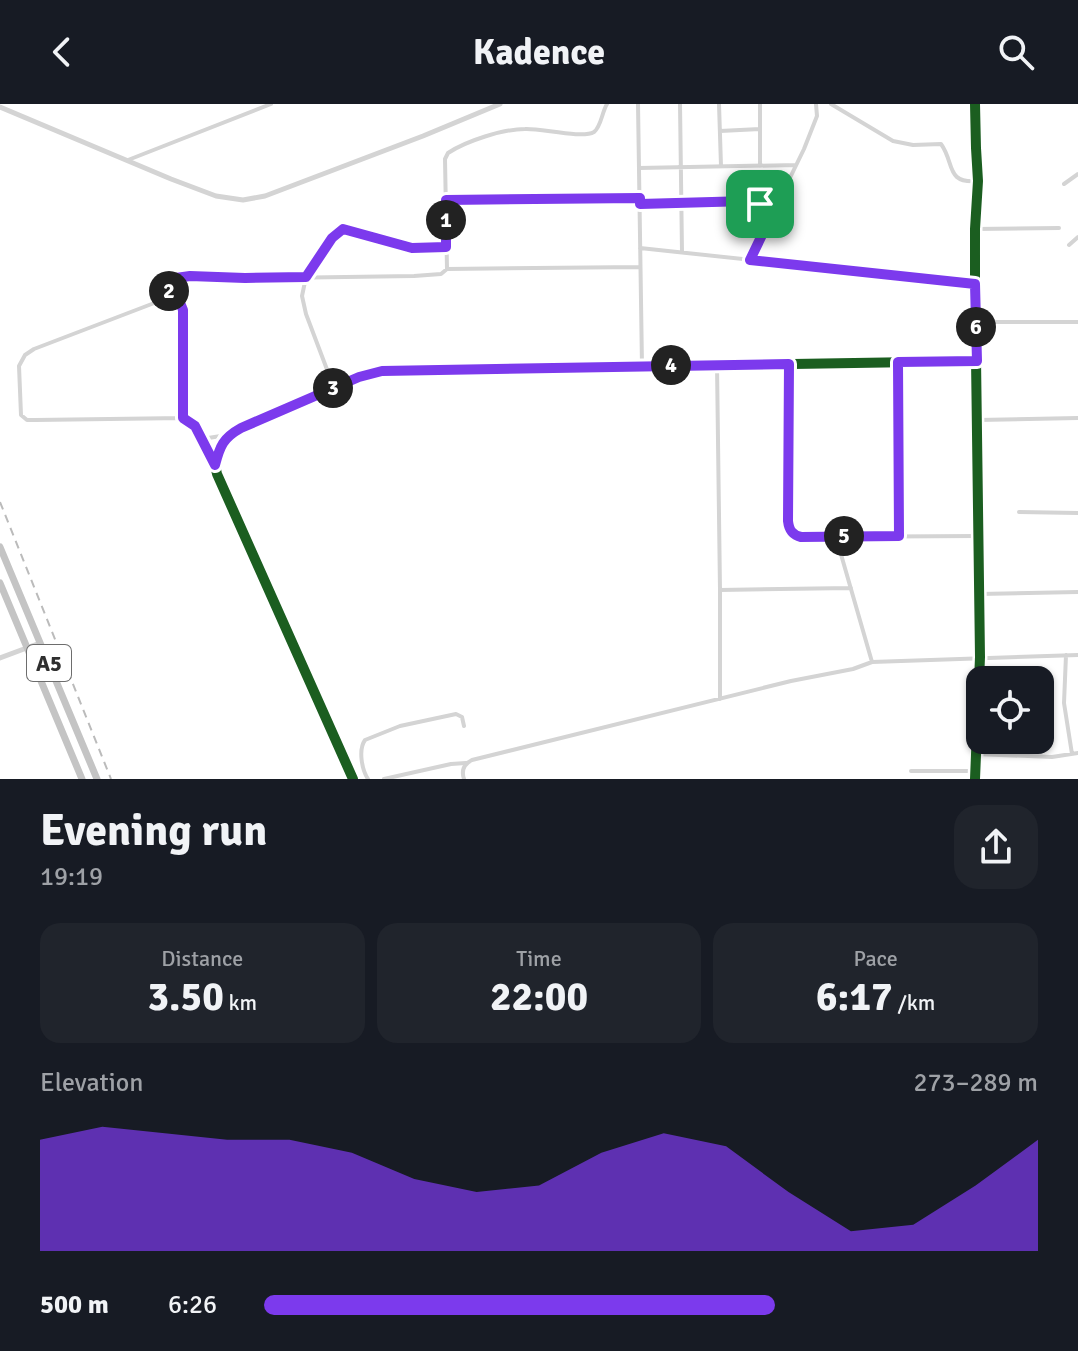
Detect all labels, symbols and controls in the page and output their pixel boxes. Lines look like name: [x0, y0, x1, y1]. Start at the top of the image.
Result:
icon: back: [40, 30, 84, 74]
text: Kadence: [473, 30, 605, 75]
icon: search: [994, 30, 1038, 74]
pin: [726, 170, 794, 238]
icon: arrive: [738, 182, 782, 226]
pin: 1: [426, 200, 466, 240]
text: 1: [440, 206, 452, 233]
pin: 2: [149, 271, 189, 311]
text: 2: [163, 277, 175, 304]
pin: 6: [956, 307, 996, 347]
text: 6: [970, 313, 982, 340]
pin: 4: [651, 345, 691, 385]
text: 4: [665, 351, 677, 378]
pin: 3: [313, 368, 353, 408]
text: 3: [327, 374, 339, 401]
pin: 5: [824, 516, 864, 556]
text: 5: [838, 522, 850, 549]
road number: A5: [27, 645, 71, 681]
map controls: [966, 666, 1054, 754]
button: locate: [966, 666, 1054, 754]
text: Evening run: [40, 804, 267, 858]
button: share: [954, 805, 1038, 889]
text: 19:19: [40, 861, 103, 893]
text: Distance: [161, 945, 243, 972]
text: Time: [516, 945, 562, 972]
text: Pace: [853, 945, 898, 972]
text: 3.50: [147, 972, 224, 1022]
text: 22:00: [490, 972, 588, 1022]
text: 6:17: [816, 972, 893, 1022]
text: km: [224, 989, 257, 1016]
text: /km: [893, 989, 935, 1016]
text: Elevation: [40, 1067, 144, 1099]
text: 273–289 m: [914, 1067, 1038, 1099]
text: 500 m: [40, 1289, 109, 1321]
text: 6:26: [168, 1289, 217, 1321]

